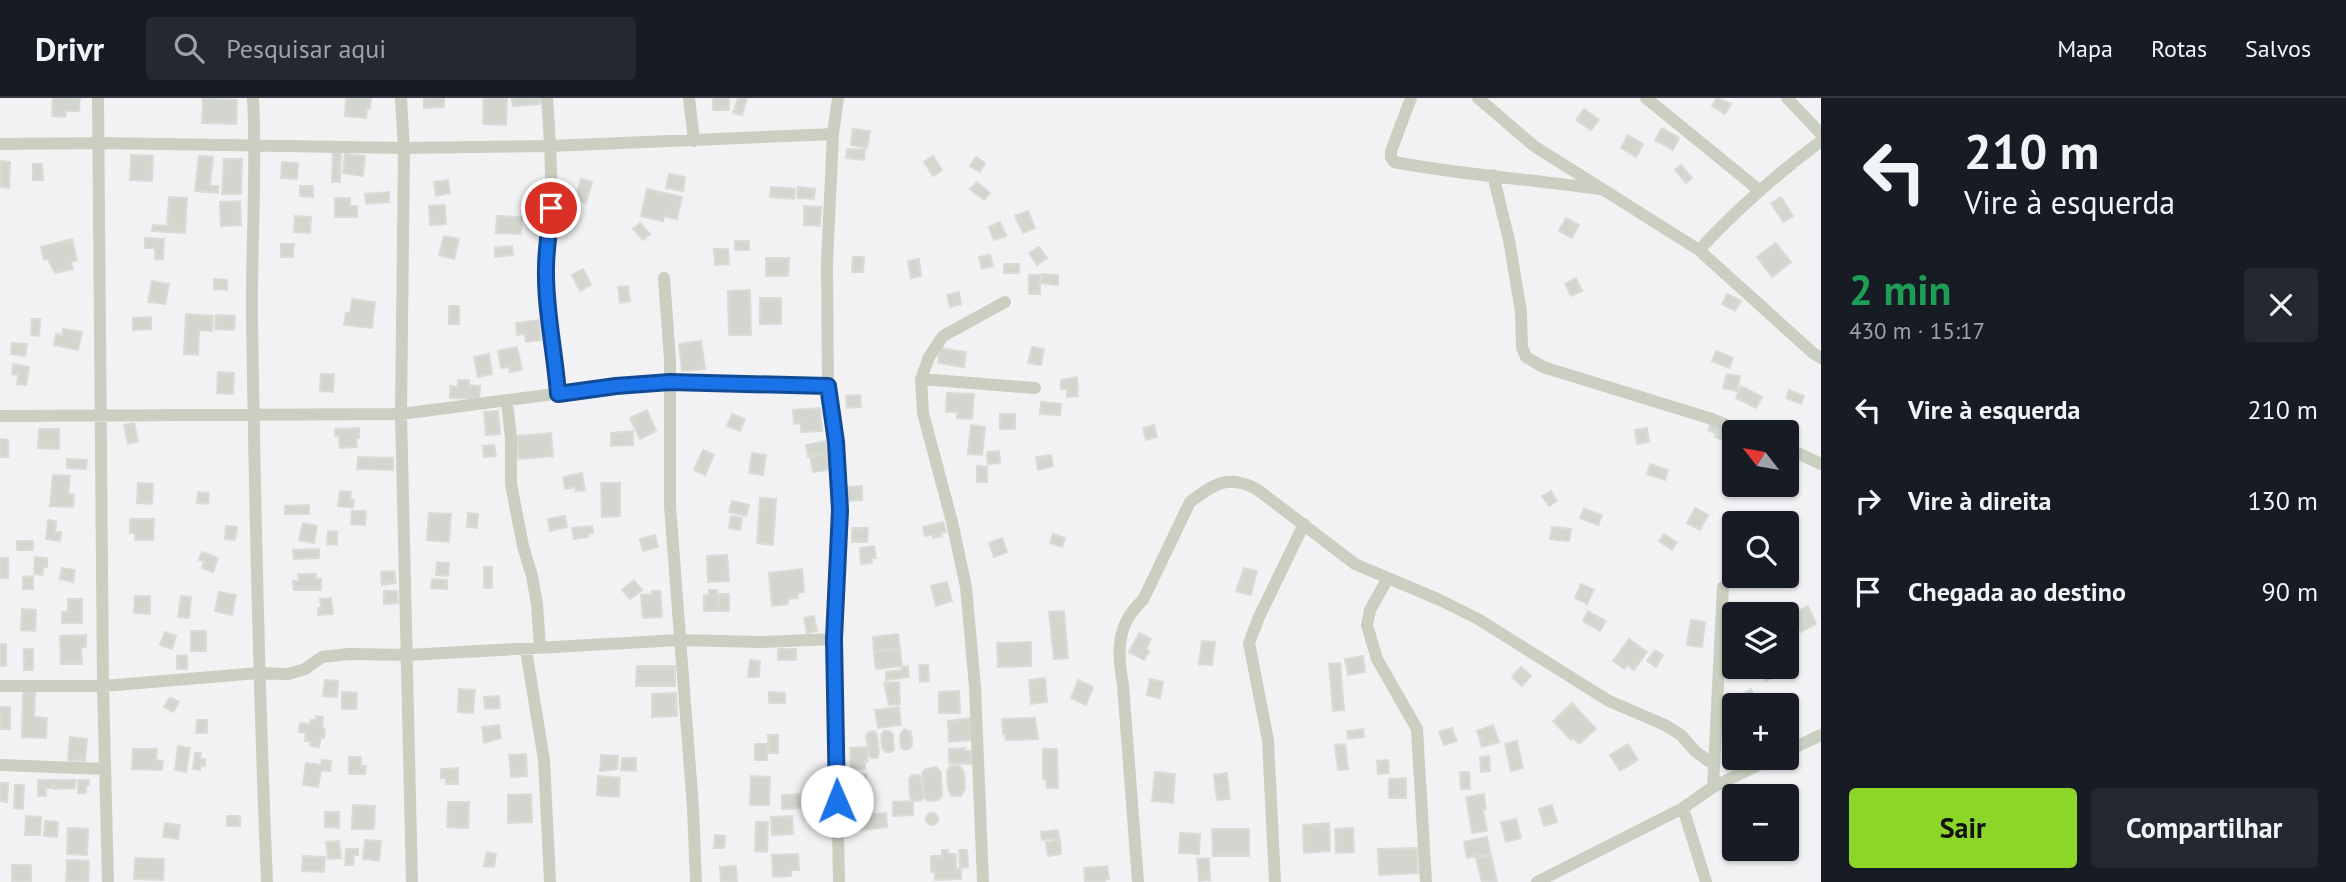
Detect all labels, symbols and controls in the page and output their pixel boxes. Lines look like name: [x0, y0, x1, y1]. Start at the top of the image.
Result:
search box: [146, 17, 636, 80]
text: Drivr: [35, 27, 104, 70]
icon: search: [170, 29, 208, 67]
text: Pesquisar aqui: [226, 32, 386, 65]
text: Mapa: [2057, 33, 2113, 64]
text: Rotas: [2151, 33, 2207, 64]
text: Salvos: [2245, 33, 2311, 64]
text: 210 m: [1964, 119, 2099, 183]
icon: left: [1849, 126, 1940, 217]
pin: [521, 178, 581, 238]
text: Vire à esquerda: [1964, 181, 2175, 223]
icon: arrive: [532, 189, 570, 227]
text: 2 min: [1849, 262, 1951, 317]
button: close: [2244, 268, 2318, 342]
text: 430 m · 15:17: [1849, 316, 1985, 345]
icon: left: [1849, 391, 1887, 429]
text: Vire à esquerda: [1908, 393, 2080, 426]
text: 210 m: [2247, 393, 2318, 426]
north arrow: [1722, 420, 1799, 497]
map controls: [1722, 420, 1799, 861]
icon: right: [1849, 482, 1887, 520]
text: Vire à direita: [1908, 484, 2051, 517]
text: 130 m: [2247, 484, 2318, 517]
button: search: [1722, 511, 1799, 588]
icon: arrive: [1849, 573, 1887, 611]
text: Chegada ao destino: [1908, 575, 2126, 608]
text: 90 m: [2262, 575, 2318, 608]
button: layers: [1722, 602, 1799, 679]
button: +: [1722, 693, 1799, 770]
position arrow: [800, 764, 874, 838]
button: −: [1722, 784, 1799, 861]
button: Sair: [1849, 788, 2077, 868]
button: Compartilhar: [2091, 788, 2318, 868]

